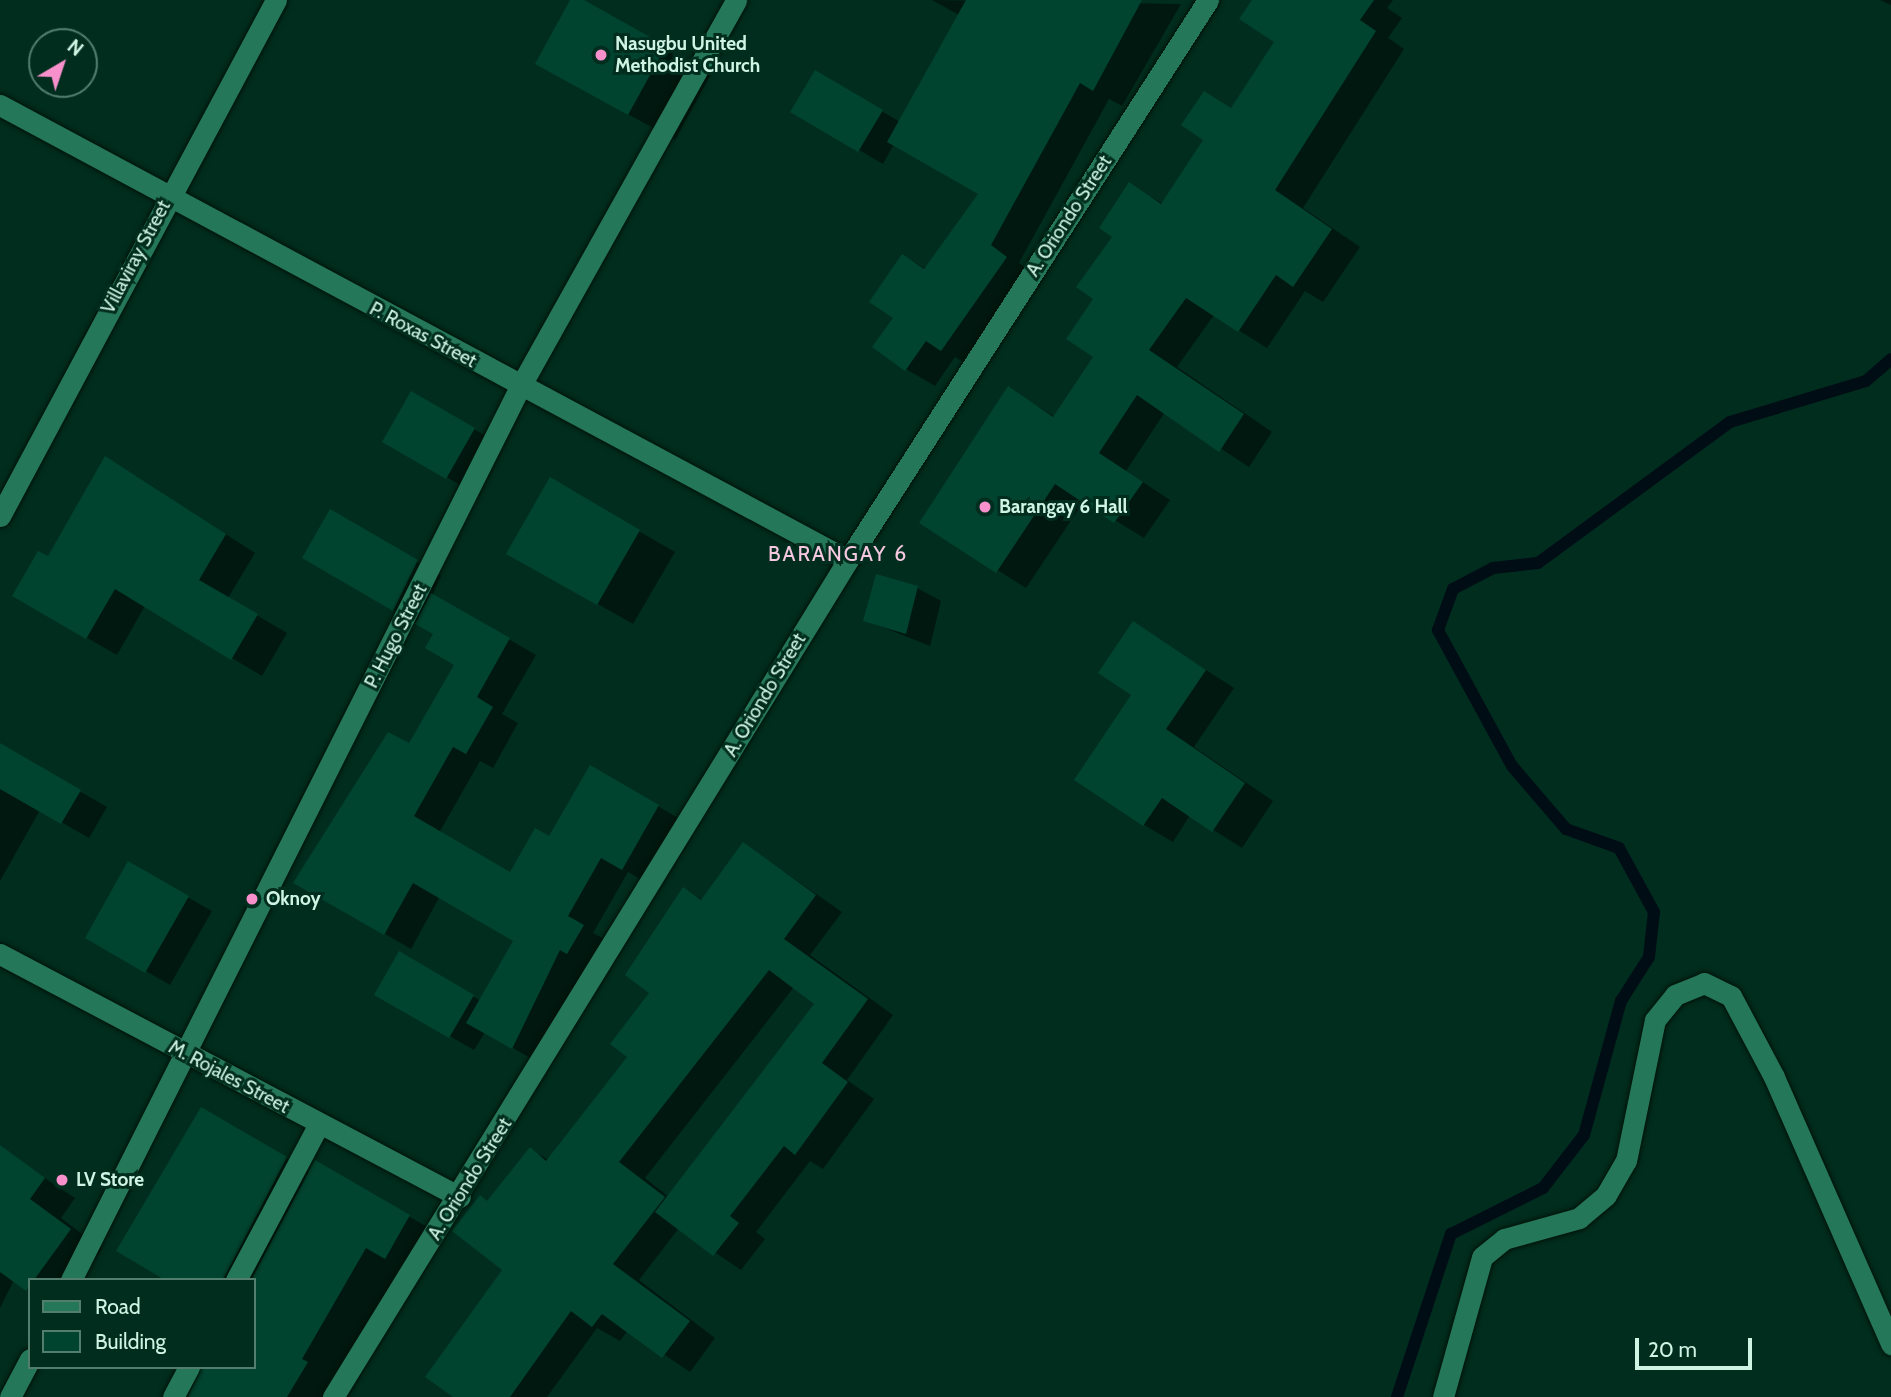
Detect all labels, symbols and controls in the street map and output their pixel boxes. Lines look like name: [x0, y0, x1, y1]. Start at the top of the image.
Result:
north arrow: [28, 28, 98, 98]
place label: Nasugbu United Methodist Church: [615, 33, 760, 77]
text: N: [63, 35, 88, 61]
marker: Nasugbu United Methodist Church: [593, 47, 609, 63]
street label: A. Oriondo Street: [1021, 151, 1117, 281]
street label: Villaviray Street: [97, 197, 175, 317]
street label: P. Roxas Street: [366, 297, 480, 373]
place label: Barangay 6 Hall: [999, 496, 1128, 518]
marker: Barangay 6 Hall: [977, 499, 993, 515]
district label: BARANGAY 6: [769, 541, 907, 567]
street label: P. Hugo Street: [360, 580, 432, 692]
street label: A. Oriondo Street: [719, 629, 811, 761]
place label: Oknoy: [266, 888, 321, 910]
marker: Oknoy: [244, 891, 260, 907]
street label: M. Rojales Street: [165, 1036, 293, 1118]
street label: A. Oriondo Street: [423, 1114, 517, 1244]
place label: LV Store: [76, 1169, 144, 1191]
marker: LV Store: [54, 1172, 70, 1188]
legend: [28, 1278, 256, 1369]
text: Road: [95, 1294, 141, 1319]
scale bar: [1639, 1324, 1756, 1368]
text: Building: [95, 1329, 166, 1354]
text: 20 m: [1648, 1337, 1697, 1362]

